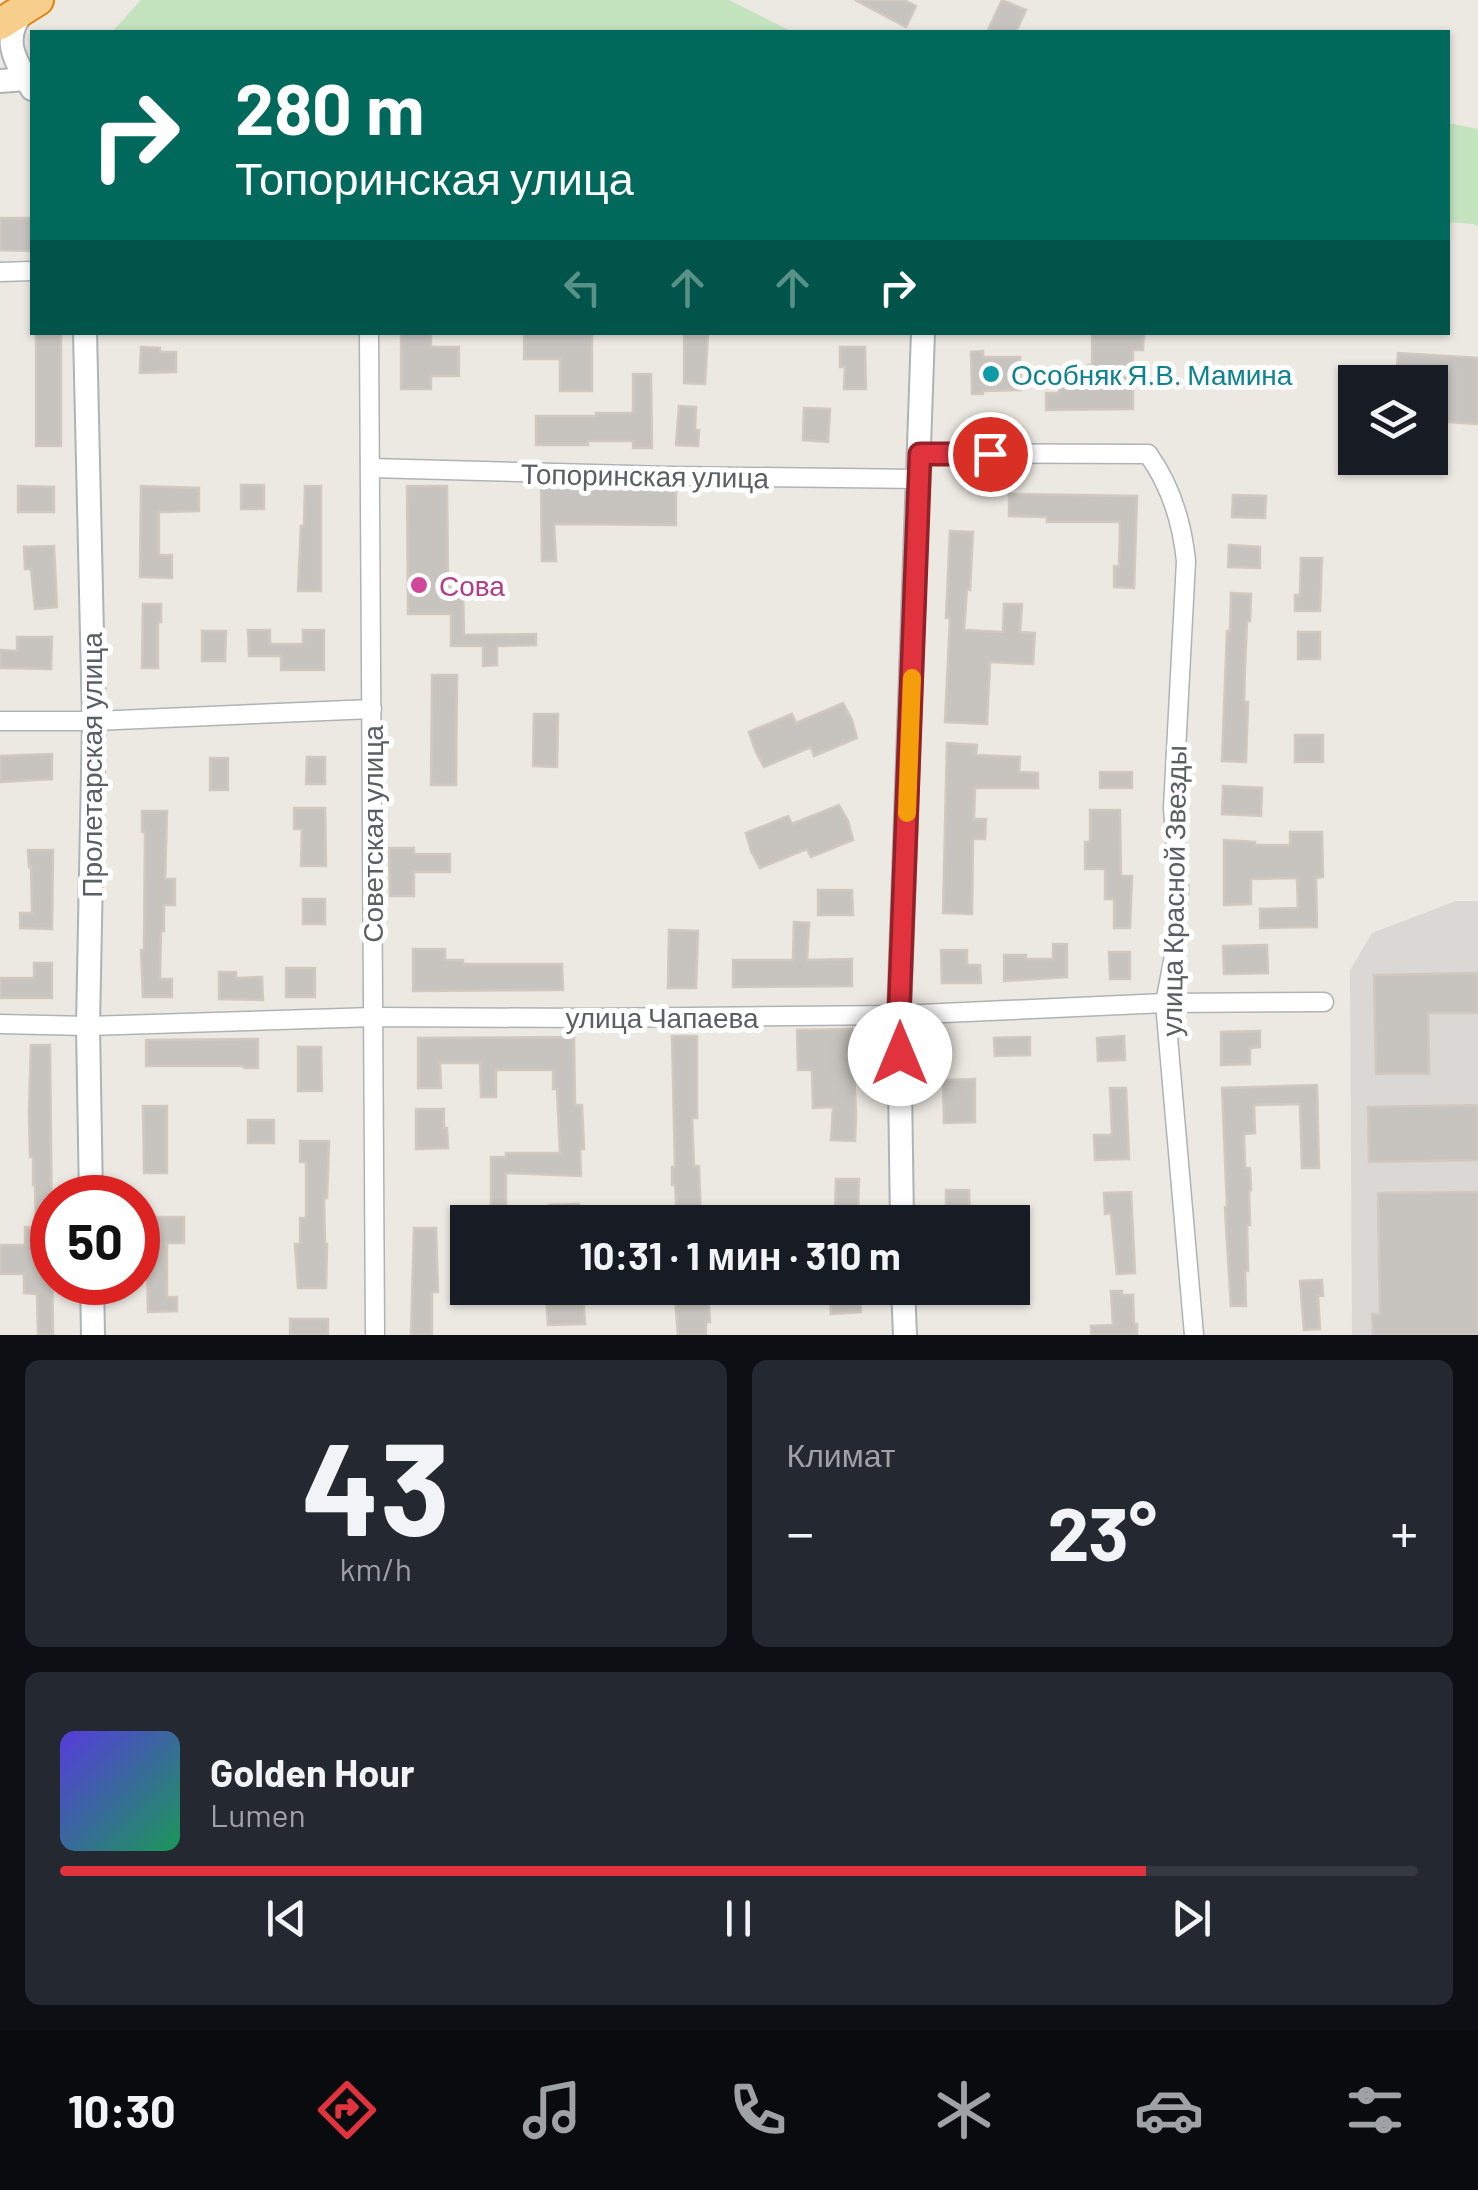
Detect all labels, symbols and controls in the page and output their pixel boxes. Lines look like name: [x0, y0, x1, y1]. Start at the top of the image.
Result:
text: 280 m: [235, 65, 424, 149]
icon: right: [70, 70, 200, 200]
text: Топоринская улица: [235, 150, 634, 204]
icon: left: [555, 260, 610, 315]
icon: ahead: [660, 260, 715, 315]
icon: ahead: [765, 260, 820, 315]
icon: right: [870, 260, 925, 315]
place label: Особняк Я.В. Мамина: [1011, 357, 1293, 391]
marker: Особняк Я.В. Мамина: [980, 363, 1002, 385]
map controls: [1338, 365, 1448, 475]
button: layers: [1338, 365, 1448, 475]
pin: [948, 412, 1033, 497]
icon: arrive: [963, 427, 1018, 482]
street label: Топоринская улица: [521, 456, 770, 494]
place label: Сова: [439, 568, 505, 602]
marker: Сова: [408, 574, 430, 596]
street label: Пролетарская улица: [74, 632, 108, 898]
street label: Советская улица: [355, 725, 389, 943]
street label: улица Красной Звезды: [1153, 745, 1193, 1037]
street label: улица Чапаева: [565, 1000, 759, 1034]
position arrow: [848, 1002, 952, 1106]
speed limit sign: 50: [30, 1175, 160, 1305]
text: 10:31 · 1 мин · 310 m: [579, 1232, 901, 1278]
text: 43: [301, 1406, 450, 1562]
text: Климат: [787, 1435, 895, 1473]
text: 23°: [1047, 1486, 1157, 1576]
text: −: [787, 1498, 814, 1564]
text: +: [1390, 1498, 1418, 1564]
text: km/h: [340, 1549, 412, 1587]
text: Golden Hour: [210, 1749, 415, 1795]
text: Lumen: [210, 1795, 306, 1833]
icon: previous: [259, 1891, 314, 1946]
icon: pause: [711, 1891, 766, 1946]
icon: next: [1164, 1891, 1219, 1946]
icon: directions: [312, 2075, 382, 2145]
icon: music: [517, 2075, 587, 2145]
icon: phone: [723, 2075, 793, 2145]
icon: climate: [929, 2075, 999, 2145]
icon: car: [1134, 2075, 1204, 2145]
icon: filters: [1340, 2075, 1410, 2145]
text: 10:30: [68, 2083, 176, 2137]

